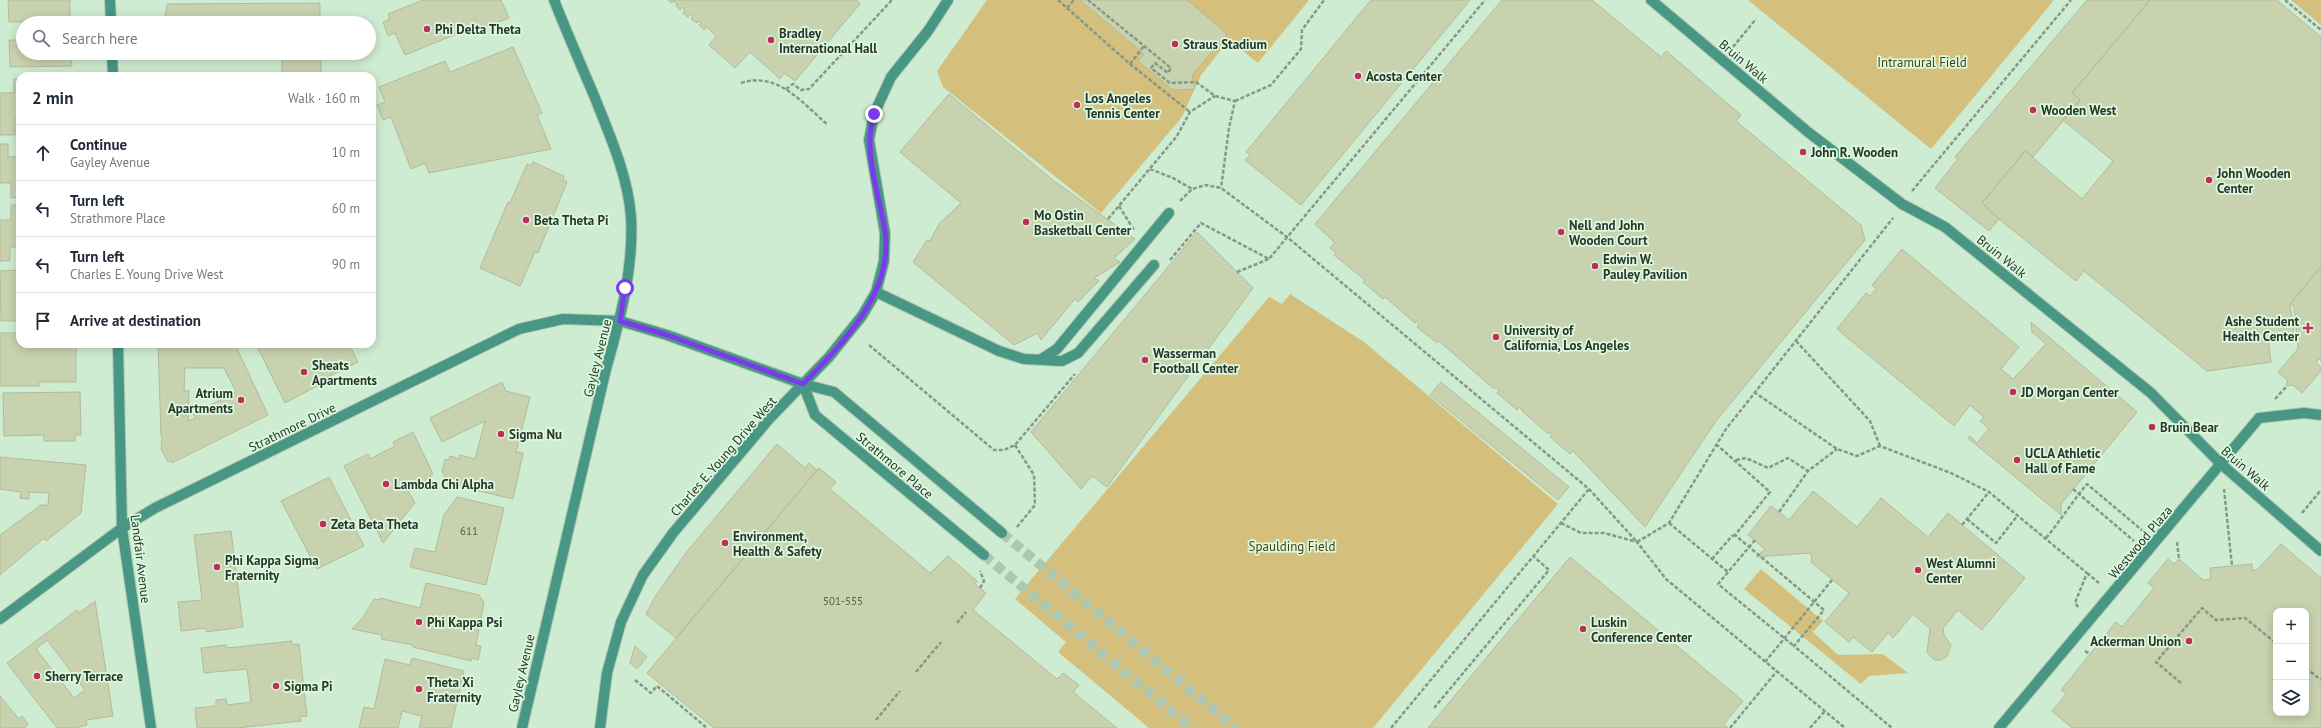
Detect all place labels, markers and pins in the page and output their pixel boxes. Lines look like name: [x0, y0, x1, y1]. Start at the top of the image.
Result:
place label: Phi Delta Theta: [435, 21, 521, 38]
marker: Phi Delta Theta: [422, 24, 432, 34]
place label: Bradley International Hall: [779, 25, 877, 57]
marker: Bradley International Hall: [766, 35, 776, 45]
place label: Straus Stadium: [1183, 36, 1267, 53]
marker: Straus Stadium: [1170, 39, 1180, 49]
place label: Acosta Center: [1366, 68, 1442, 85]
marker: Acosta Center: [1353, 71, 1363, 81]
place label: Los Angeles Tennis Center: [1085, 90, 1160, 122]
marker: Los Angeles Tennis Center: [1072, 100, 1082, 110]
place label: Wooden West: [2041, 102, 2117, 119]
marker: Wooden West: [2028, 105, 2038, 115]
place label: John R. Wooden: [1810, 144, 1898, 161]
marker: John R. Wooden: [1798, 147, 1808, 157]
place label: John Wooden Center: [2216, 165, 2291, 197]
marker: John Wooden Center: [2204, 175, 2214, 185]
place label: Mo Ostin Basketball Center: [1034, 207, 1132, 239]
place label: Beta Theta Pi: [534, 212, 608, 229]
marker: Beta Theta Pi: [521, 215, 531, 225]
marker: Mo Ostin Basketball Center: [1021, 217, 1031, 227]
place label: Nell and John Wooden Court: [1569, 217, 1648, 249]
marker: Nell and John Wooden Court: [1556, 227, 1566, 237]
place label: Edwin W. Pauley Pavilion: [1603, 251, 1687, 283]
marker: Edwin W. Pauley Pavilion: [1590, 261, 1600, 271]
place label: Ashe Student Health Center: [2223, 313, 2299, 345]
place label: University of California, Los Angeles: [1504, 322, 1630, 354]
marker: Ashe Student Health Center: [2302, 322, 2314, 334]
marker: University of California, Los Angeles: [1491, 332, 1501, 342]
place label: Wasserman Football Center: [1153, 345, 1239, 377]
marker: Wasserman Football Center: [1140, 355, 1150, 365]
place label: Sheats Apartments: [312, 357, 378, 389]
marker: Sheats Apartments: [299, 367, 309, 377]
place label: JD Morgan Center: [2020, 384, 2119, 401]
place label: Atrium Apartments: [168, 385, 233, 417]
marker: JD Morgan Center: [2008, 387, 2018, 397]
marker: Atrium Apartments: [236, 395, 246, 405]
place label: Bruin Bear: [2160, 419, 2219, 436]
marker: Bruin Bear: [2147, 422, 2157, 432]
place label: Sigma Nu: [509, 426, 562, 443]
marker: Sigma Nu: [496, 429, 506, 439]
place label: UCLA Athletic Hall of Fame: [2025, 445, 2101, 477]
marker: UCLA Athletic Hall of Fame: [2012, 455, 2022, 465]
place label: Lambda Chi Alpha: [394, 476, 494, 493]
marker: Lambda Chi Alpha: [381, 479, 391, 489]
place label: Zeta Beta Theta: [331, 516, 419, 533]
marker: Zeta Beta Theta: [318, 519, 328, 529]
place label: Environment, Health & Safety: [733, 528, 822, 560]
marker: Environment, Health & Safety: [720, 538, 730, 548]
place label: Phi Kappa Sigma Fraternity: [225, 552, 319, 584]
place label: West Alumni Center: [1926, 555, 1996, 587]
marker: Phi Kappa Sigma Fraternity: [212, 562, 222, 572]
marker: West Alumni Center: [1913, 565, 1923, 575]
place label: Phi Kappa Psi: [427, 614, 502, 631]
place label: Luskin Conference Center: [1591, 614, 1693, 646]
marker: Phi Kappa Psi: [414, 617, 424, 627]
marker: Luskin Conference Center: [1578, 624, 1588, 634]
place label: Ackerman Union: [2090, 633, 2181, 650]
marker: Ackerman Union: [2184, 636, 2194, 646]
place label: Sherry Terrace: [45, 668, 124, 685]
marker: Sherry Terrace: [32, 671, 42, 681]
place label: Theta Xi Fraternity: [427, 674, 482, 706]
place label: Sigma Pi: [284, 678, 333, 695]
marker: Sigma Pi: [271, 681, 281, 691]
marker: Theta Xi Fraternity: [414, 684, 424, 694]

